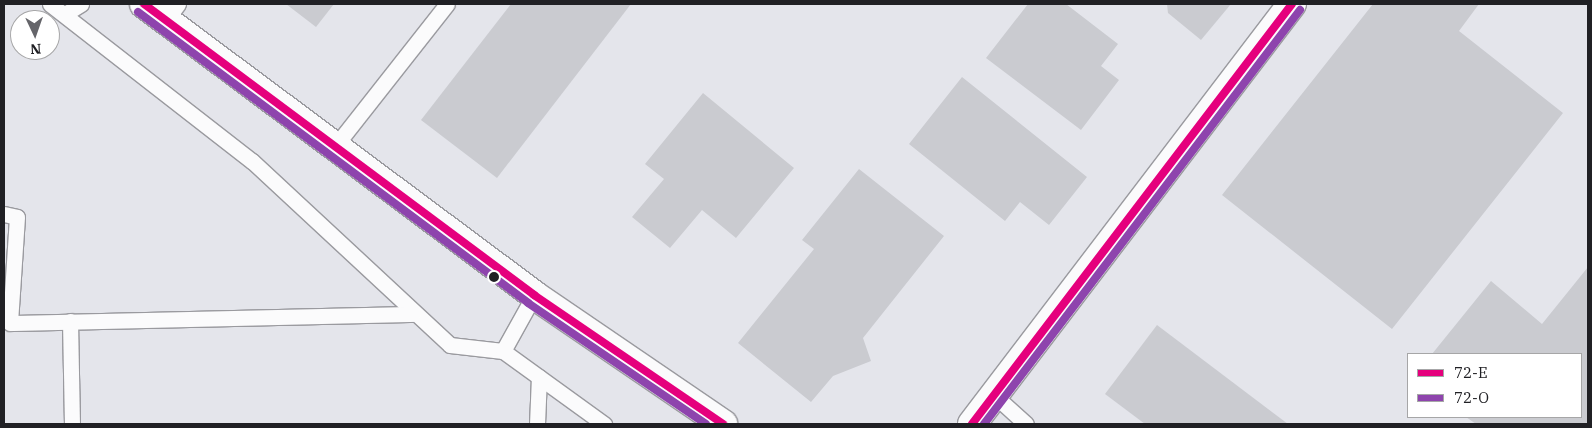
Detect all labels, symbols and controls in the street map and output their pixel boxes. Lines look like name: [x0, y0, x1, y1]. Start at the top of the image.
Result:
north arrow: [10, 10, 60, 60]
text: N: [30, 40, 42, 58]
unlabelled marker: [489, 272, 499, 282]
legend: [1407, 353, 1582, 418]
text: 72-E: [1454, 363, 1488, 382]
text: 72-O: [1454, 388, 1489, 407]

